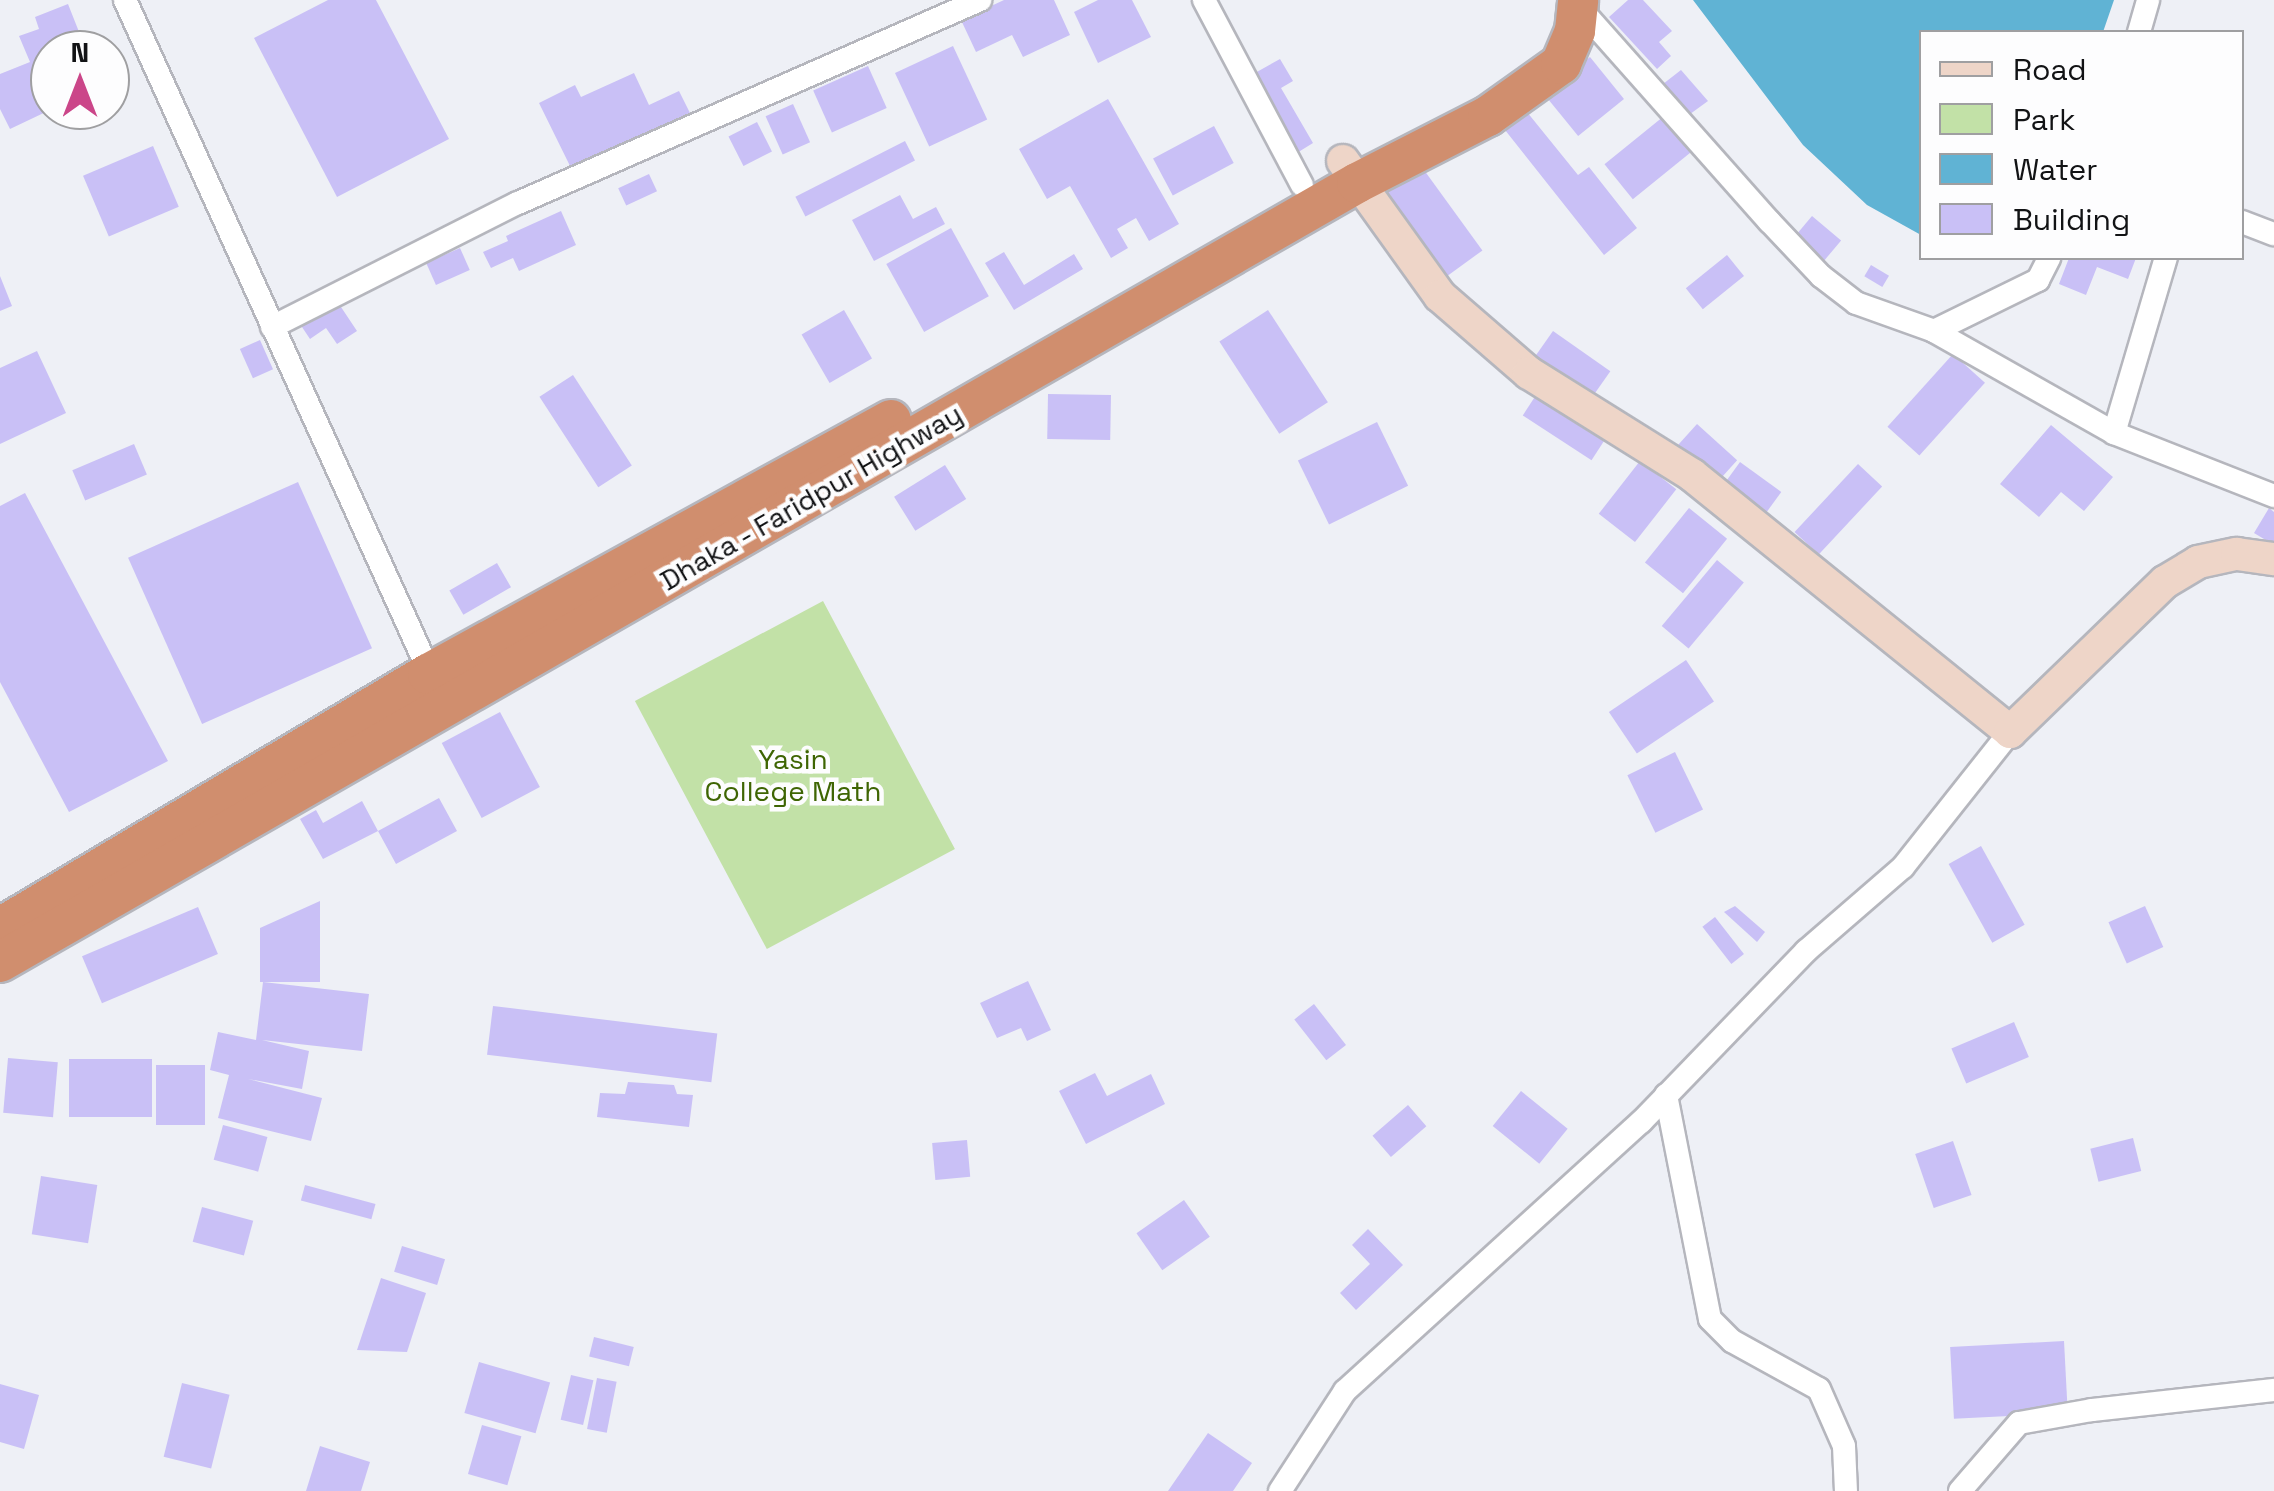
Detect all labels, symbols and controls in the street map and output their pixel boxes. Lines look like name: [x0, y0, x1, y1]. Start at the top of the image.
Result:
north arrow: [30, 30, 130, 130]
legend: [1919, 30, 2244, 260]
text: N: [71, 34, 89, 70]
text: Road: [2013, 50, 2087, 89]
text: Park: [2013, 100, 2075, 139]
text: Water: [2013, 150, 2098, 189]
text: Building: [2013, 200, 2130, 239]
street label: Dhaka - Faridpur Highway: [653, 396, 969, 598]
park label: Yasin College Math: [705, 742, 881, 808]

